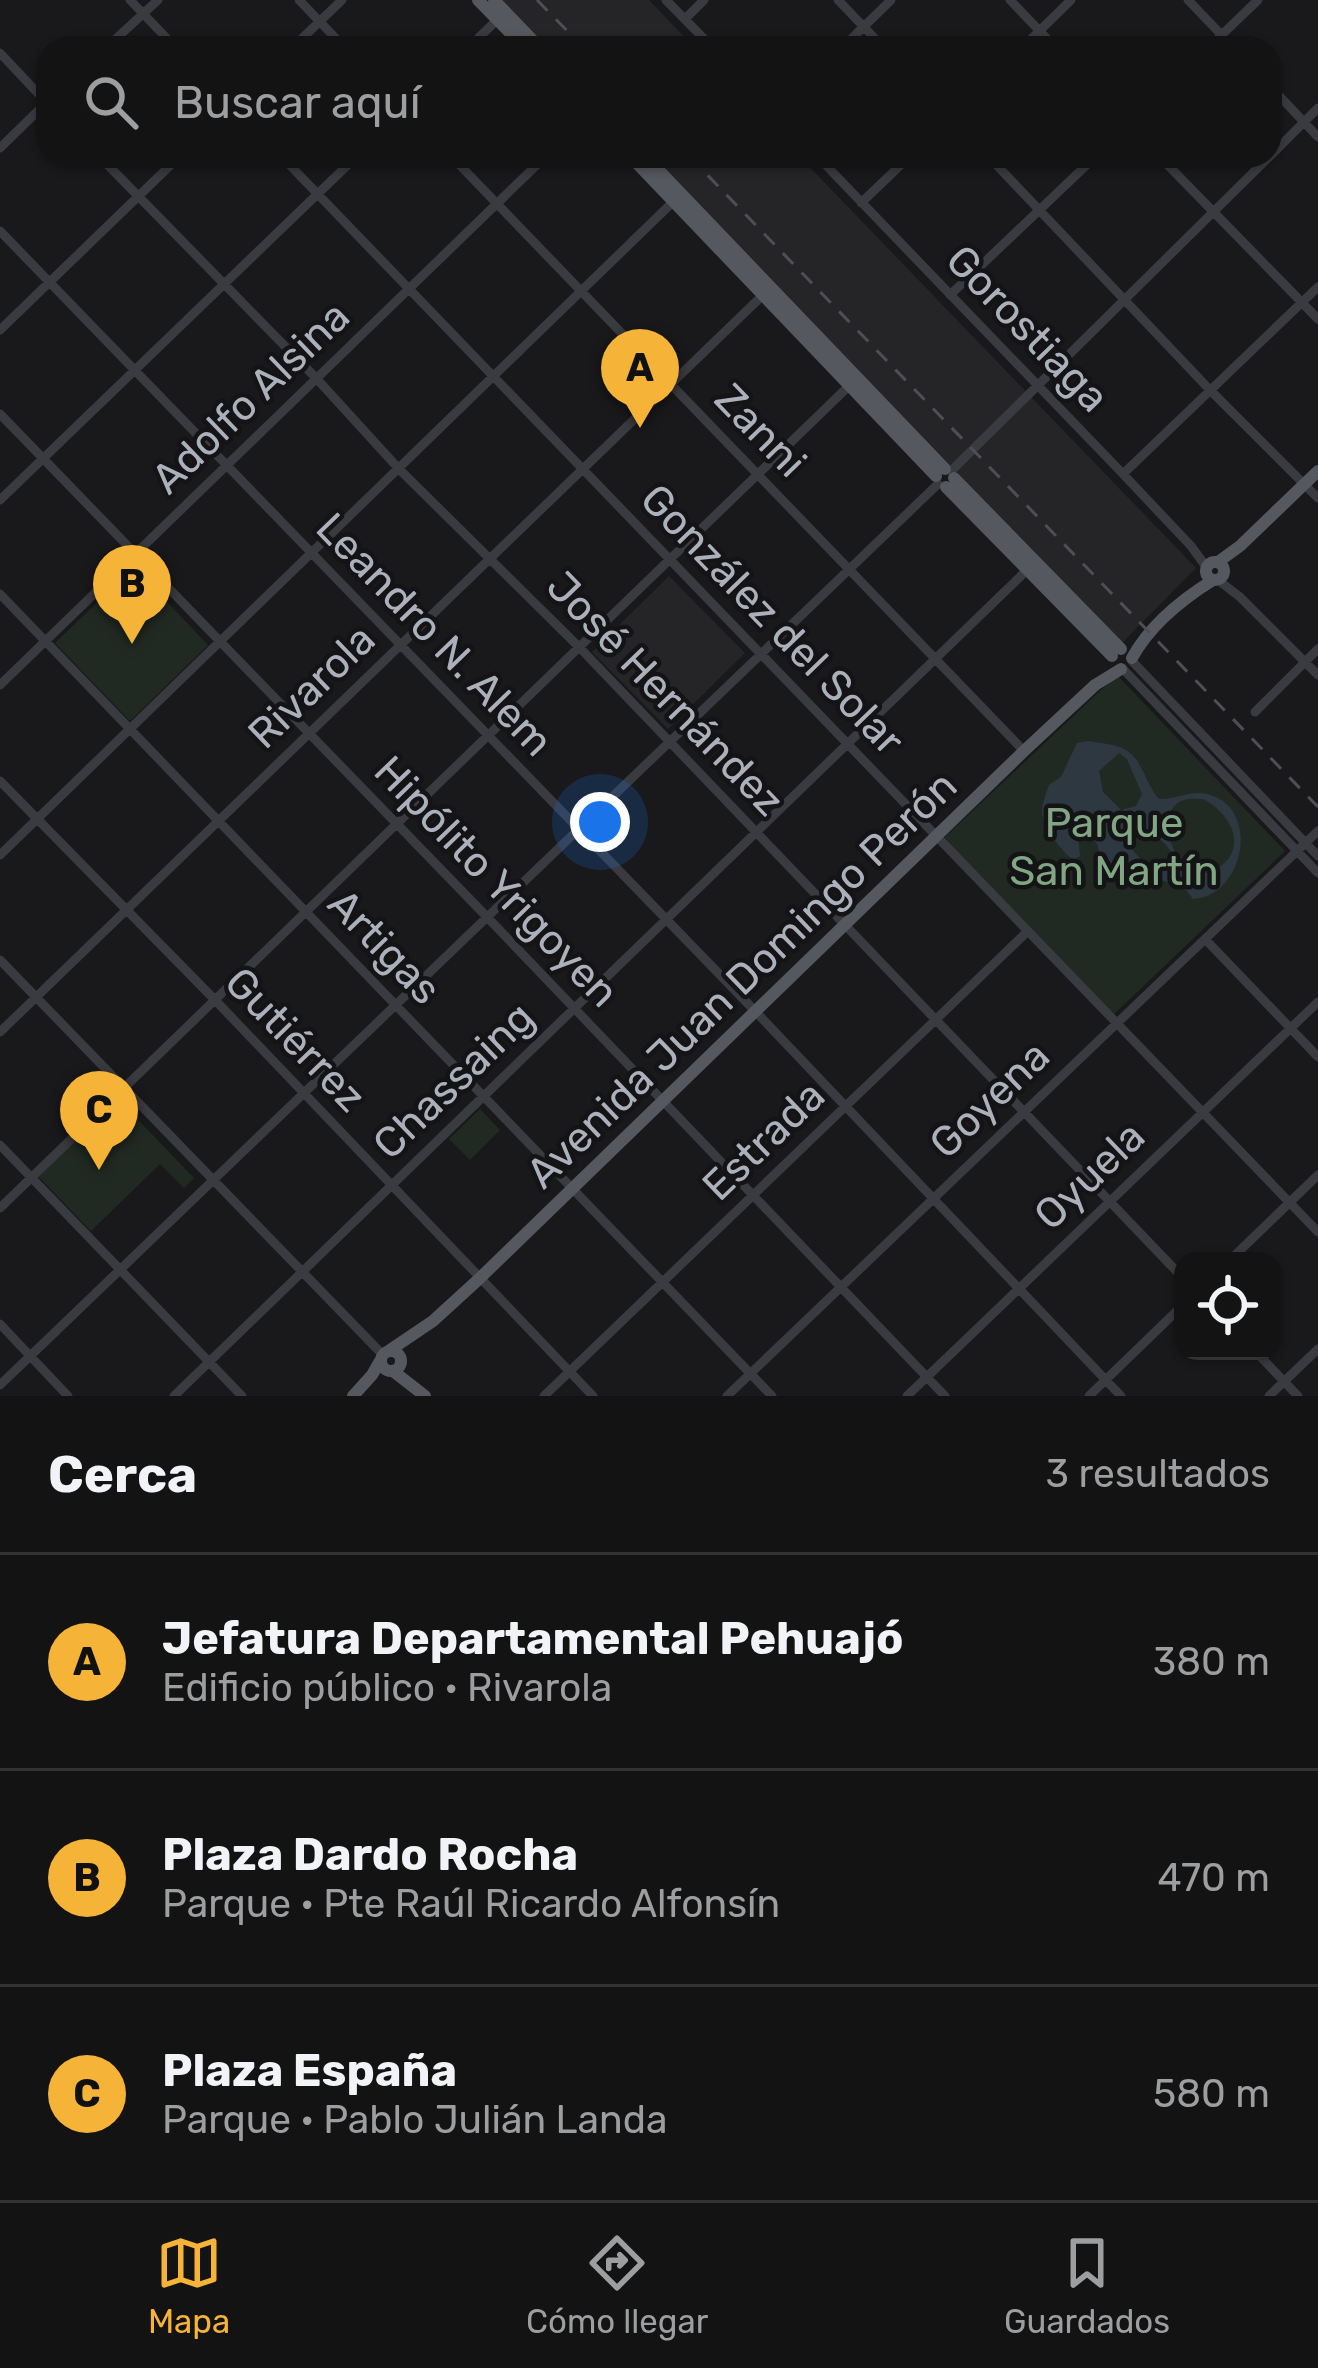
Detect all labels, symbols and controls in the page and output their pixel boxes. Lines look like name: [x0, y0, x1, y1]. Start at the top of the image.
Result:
search box: [36, 36, 1282, 168]
icon: search: [78, 69, 144, 135]
text: Buscar aquí: [174, 76, 421, 129]
street label: Gorostiaga: [936, 235, 1119, 422]
street label: Adolfo Alsina: [142, 291, 360, 504]
pin: A: [601, 329, 679, 428]
street label: Zanni: [704, 374, 816, 487]
street label: González del Solar: [630, 474, 914, 765]
street label: Leandro N. Alem: [306, 503, 563, 766]
pin: B: [93, 545, 171, 644]
street label: José Hernández: [536, 561, 794, 826]
street label: Rivarola: [238, 614, 385, 759]
street label: Hipólito Yrigoyen: [364, 746, 629, 1018]
street label: Avenida Juan Domingo Perón: [516, 761, 967, 1199]
your location: [570, 792, 630, 852]
park label: Parque San Martín: [1009, 798, 1219, 896]
street label: Artigas: [318, 879, 451, 1015]
street label: Gutiérrez: [215, 957, 376, 1122]
street label: Chassaing: [363, 992, 544, 1169]
street label: Goyena: [920, 1031, 1060, 1169]
pin: C: [60, 1071, 138, 1170]
street label: Estrada: [692, 1071, 835, 1211]
street label: Oyuela: [1024, 1111, 1155, 1240]
map controls: [1174, 1252, 1282, 1360]
button: locate: [1174, 1252, 1282, 1360]
text: Cerca: [48, 1444, 197, 1505]
text: 3 resultados: [1046, 1451, 1270, 1497]
text: Jefatura Departamental Pehuajó: [162, 1612, 903, 1665]
text: A: [73, 1639, 101, 1685]
text: 380 m: [1153, 1639, 1270, 1685]
text: Edificio público · Rivarola: [162, 1665, 612, 1711]
text: Plaza Dardo Rocha: [162, 1828, 578, 1881]
text: B: [73, 1855, 101, 1901]
text: 470 m: [1157, 1855, 1270, 1901]
text: Parque · Pte Raúl Ricardo Alfonsín: [162, 1881, 780, 1927]
text: Plaza España: [162, 2044, 457, 2097]
text: C: [73, 2071, 101, 2117]
text: 580 m: [1153, 2071, 1270, 2117]
text: Parque · Pablo Julián Landa: [162, 2097, 667, 2143]
tab: Mapa: [148, 2230, 230, 2341]
tab: Cómo llegar: [526, 2230, 708, 2341]
tab: Guardados: [1004, 2230, 1170, 2341]

